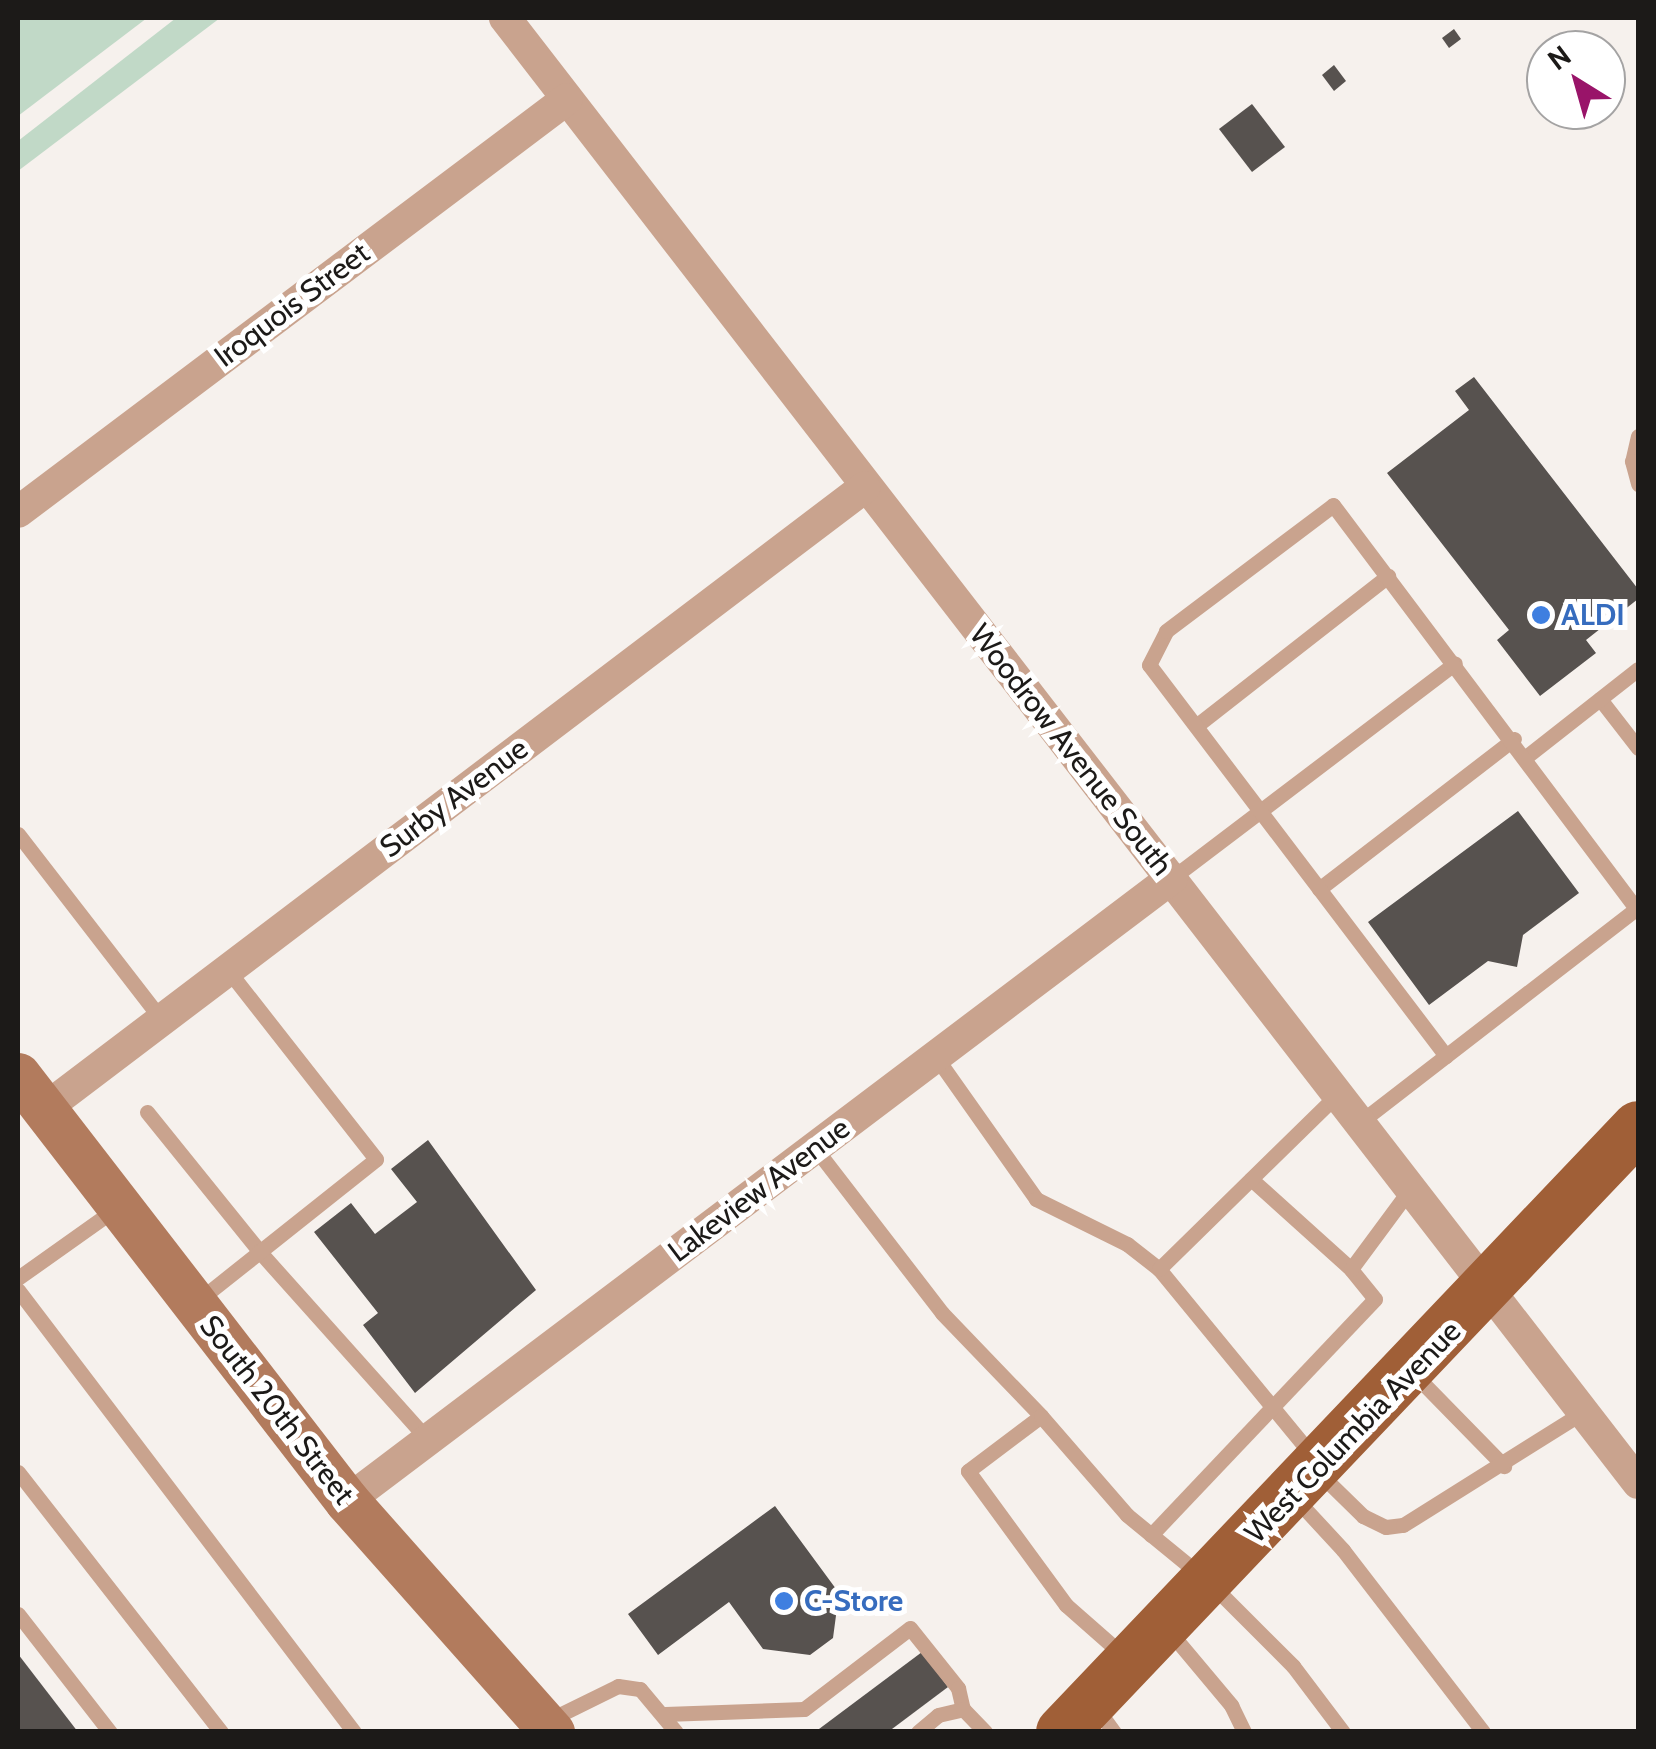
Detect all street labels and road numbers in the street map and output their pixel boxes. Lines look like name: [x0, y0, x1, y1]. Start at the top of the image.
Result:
street label: Iroquois Street: [207, 235, 377, 375]
street label: Woodrow Avenue South: [962, 617, 1180, 883]
street label: Surby Avenue: [373, 731, 535, 865]
street label: Lakeview Avenue: [661, 1110, 857, 1270]
street label: South 20th Street: [192, 1308, 362, 1512]
street label: West Columbia Avenue: [1238, 1313, 1468, 1551]

